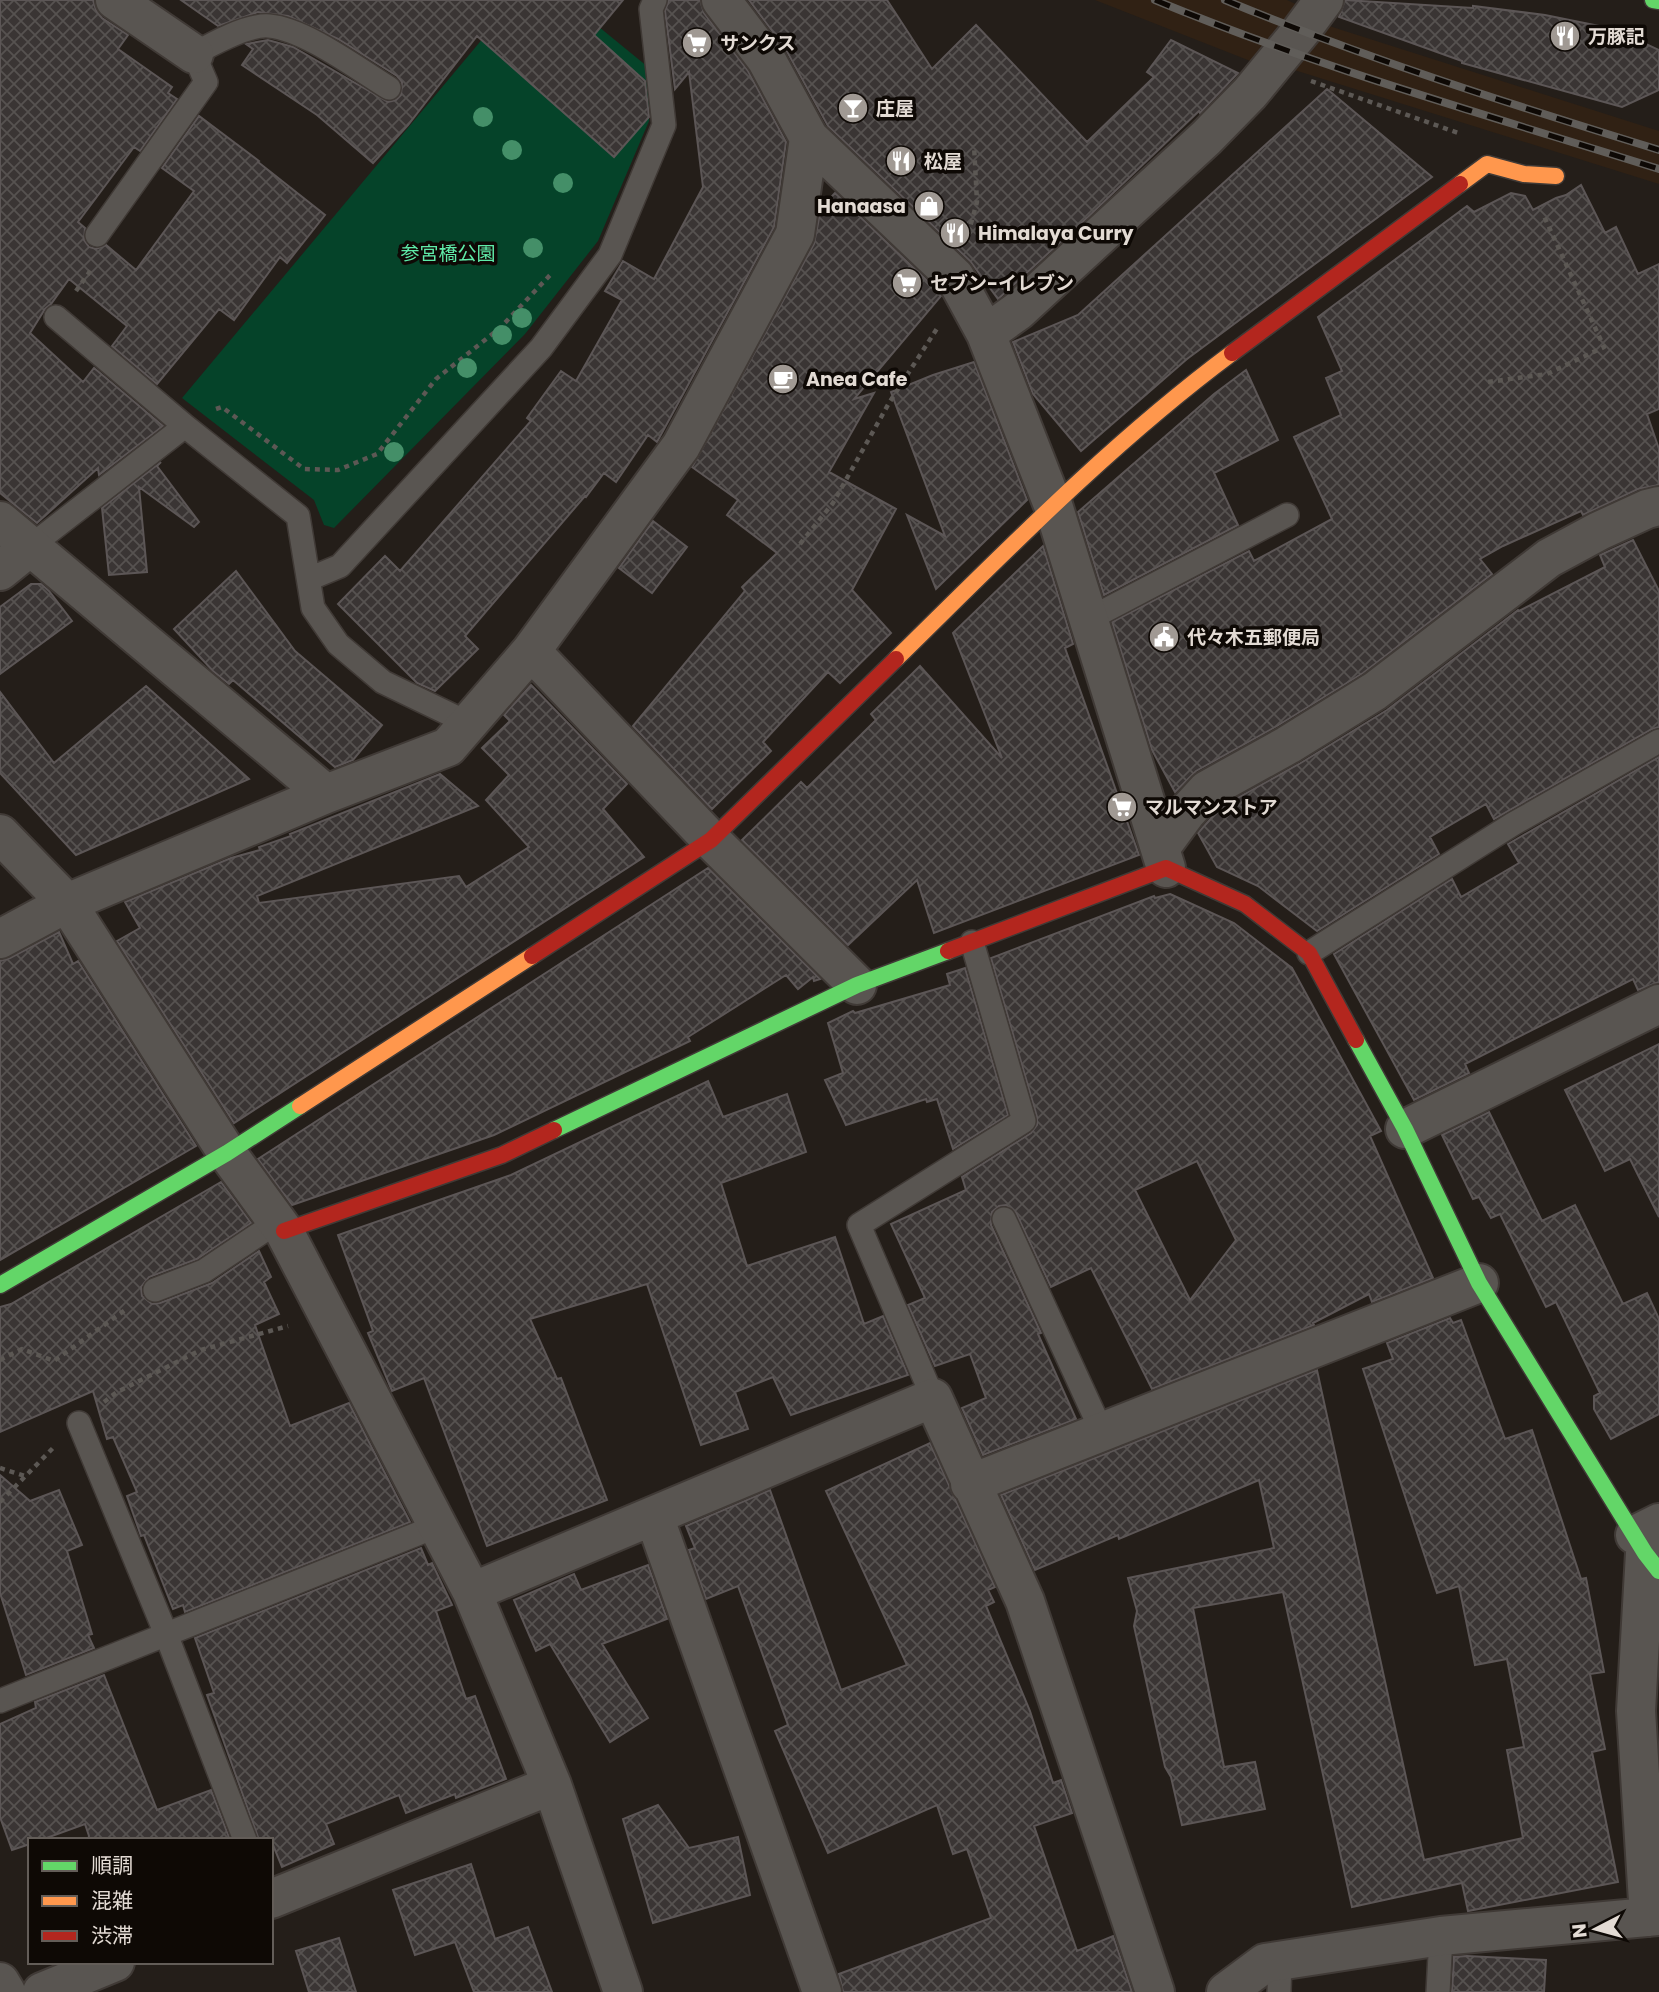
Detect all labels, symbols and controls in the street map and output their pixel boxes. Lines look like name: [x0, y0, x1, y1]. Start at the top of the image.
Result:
restaurant icon: 万豚記: [1548, 19, 1582, 53]
place label: 万豚記: [1588, 23, 1645, 50]
supermarket icon: サンクス: [680, 26, 714, 60]
place label: サンクス: [720, 30, 795, 57]
bar icon: 庄屋: [836, 91, 870, 125]
place label: 庄屋: [876, 95, 914, 122]
restaurant icon: 松屋: [884, 144, 918, 178]
place label: 松屋: [924, 148, 962, 175]
shop icon: Hanaasa: [912, 189, 946, 223]
place label: Hanaasa: [817, 193, 906, 220]
restaurant icon: Himalaya Curry: [938, 216, 972, 250]
place label: Himalaya Curry: [978, 220, 1135, 247]
park label: 参宮橋公園: [400, 240, 496, 267]
supermarket icon: セブン-イレブン: [890, 266, 924, 300]
place label: セブン-イレブン: [930, 270, 1074, 297]
cafe icon: Anea Cafe: [766, 362, 800, 396]
place label: Anea Cafe: [806, 366, 908, 393]
public building icon: 代々木五郵便局: [1147, 620, 1181, 654]
place label: 代々木五郵便局: [1187, 624, 1320, 651]
supermarket icon: マルマンストア: [1105, 790, 1139, 824]
place label: マルマンストア: [1145, 794, 1278, 821]
legend: [28, 1838, 273, 1964]
text: 順調: [91, 1851, 133, 1880]
text: 混雑: [91, 1886, 133, 1915]
north arrow: [1561, 1894, 1631, 1964]
text: 渋滞: [91, 1921, 133, 1950]
text: N: [1565, 1922, 1594, 1939]

